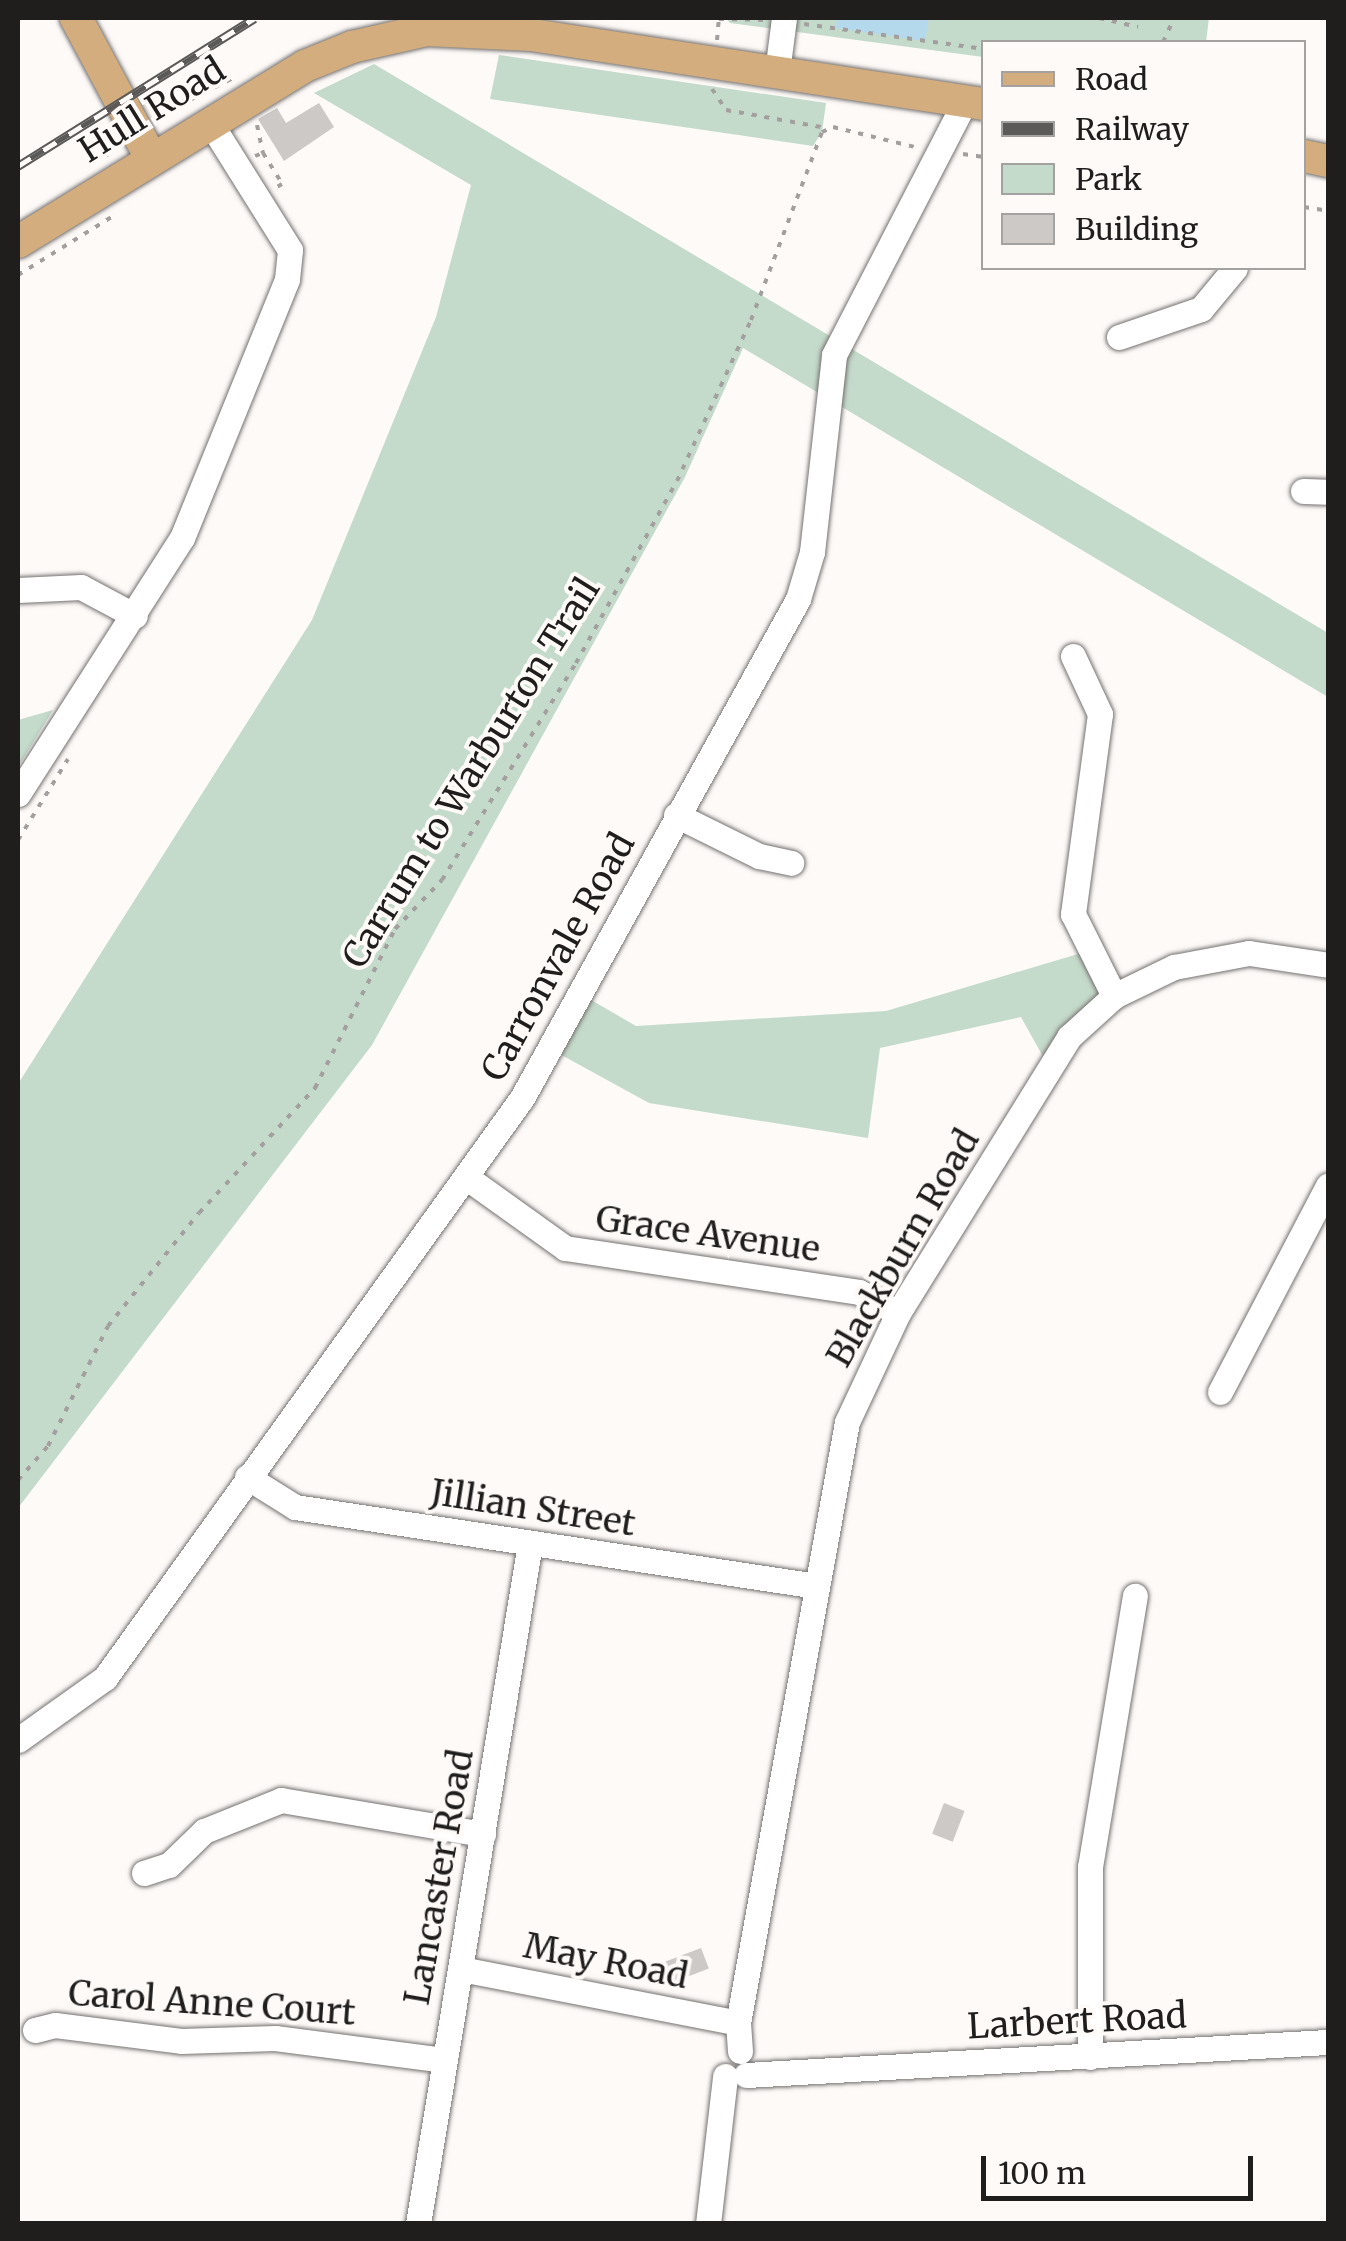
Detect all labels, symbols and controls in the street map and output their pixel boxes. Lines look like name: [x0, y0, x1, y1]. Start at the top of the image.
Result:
legend: [981, 40, 1306, 270]
street label: Hull Road: [71, 49, 233, 171]
text: Road: [1075, 60, 1148, 98]
text: Railway: [1075, 110, 1189, 148]
text: Park: [1075, 160, 1142, 198]
text: Building: [1075, 210, 1198, 248]
street label: Carrum to Warburton Trail: [334, 570, 608, 976]
street label: Carronvale Road: [473, 826, 643, 1088]
street label: Blackburn Road: [818, 1122, 988, 1374]
street label: Grace Avenue: [593, 1197, 823, 1271]
street label: Jillian Street: [428, 1471, 638, 1545]
street label: Lancaster Road: [396, 1746, 482, 2008]
street label: May Road: [520, 1925, 692, 1997]
street label: Carol Anne Court: [67, 1972, 357, 2034]
street label: Larbert Road: [966, 1994, 1188, 2048]
scale bar: [986, 2136, 1258, 2198]
text: 100 m: [998, 2154, 1086, 2192]

